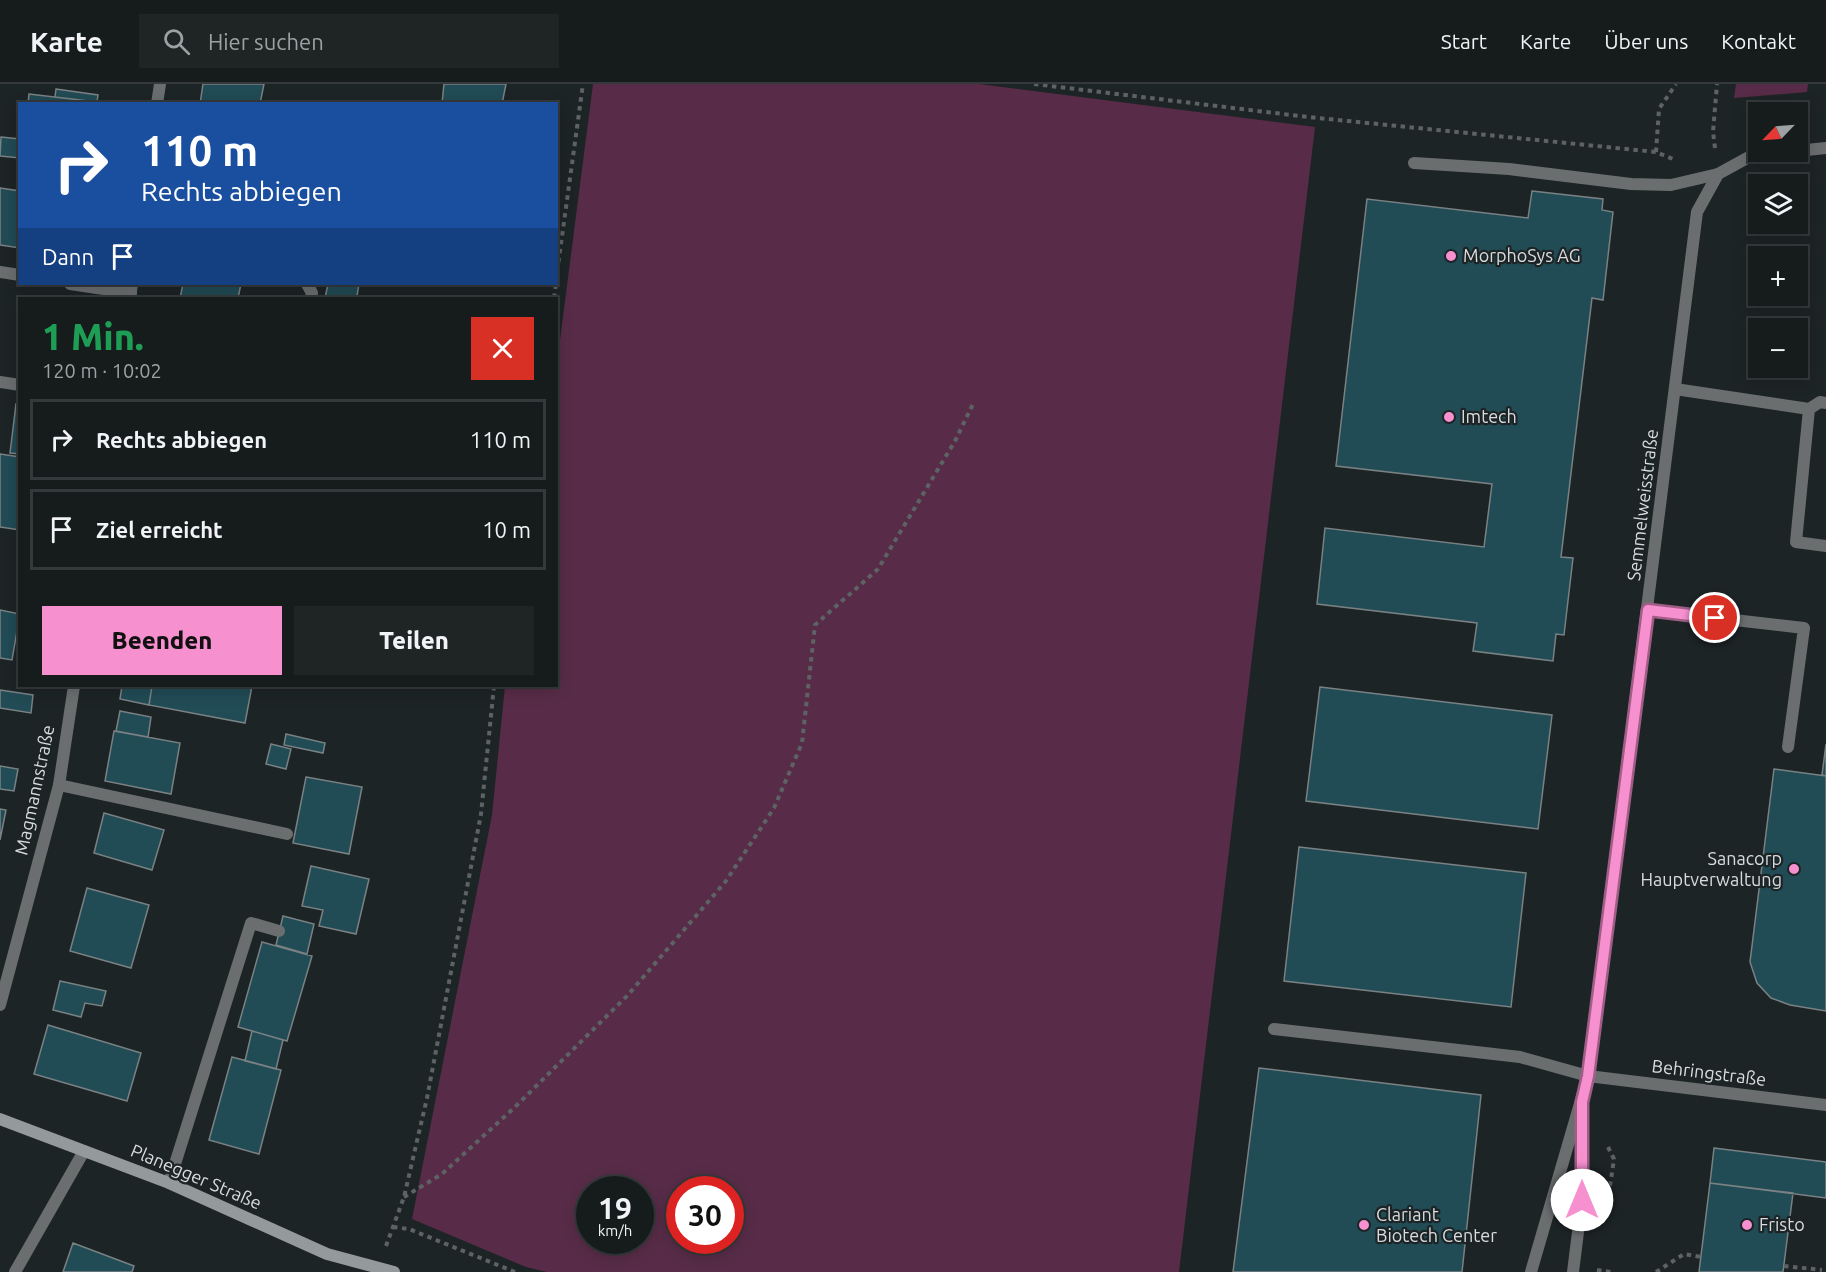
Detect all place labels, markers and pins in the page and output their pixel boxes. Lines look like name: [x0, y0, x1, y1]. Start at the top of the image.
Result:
place label: MorphoSys AG: [1463, 245, 1581, 265]
marker: MorphoSys AG: [1444, 249, 1458, 263]
place label: Imtech: [1461, 406, 1517, 426]
marker: Imtech: [1442, 410, 1456, 424]
pin: [1689, 592, 1740, 643]
place label: Sanacorp Hauptverwaltung: [1641, 848, 1782, 889]
marker: Sanacorp Hauptverwaltung: [1787, 862, 1801, 876]
place label: Clariant Biotech Center: [1376, 1204, 1497, 1245]
place label: Fristo: [1759, 1214, 1805, 1234]
marker: Clariant Biotech Center: [1357, 1218, 1371, 1232]
marker: Fristo: [1740, 1218, 1754, 1232]

